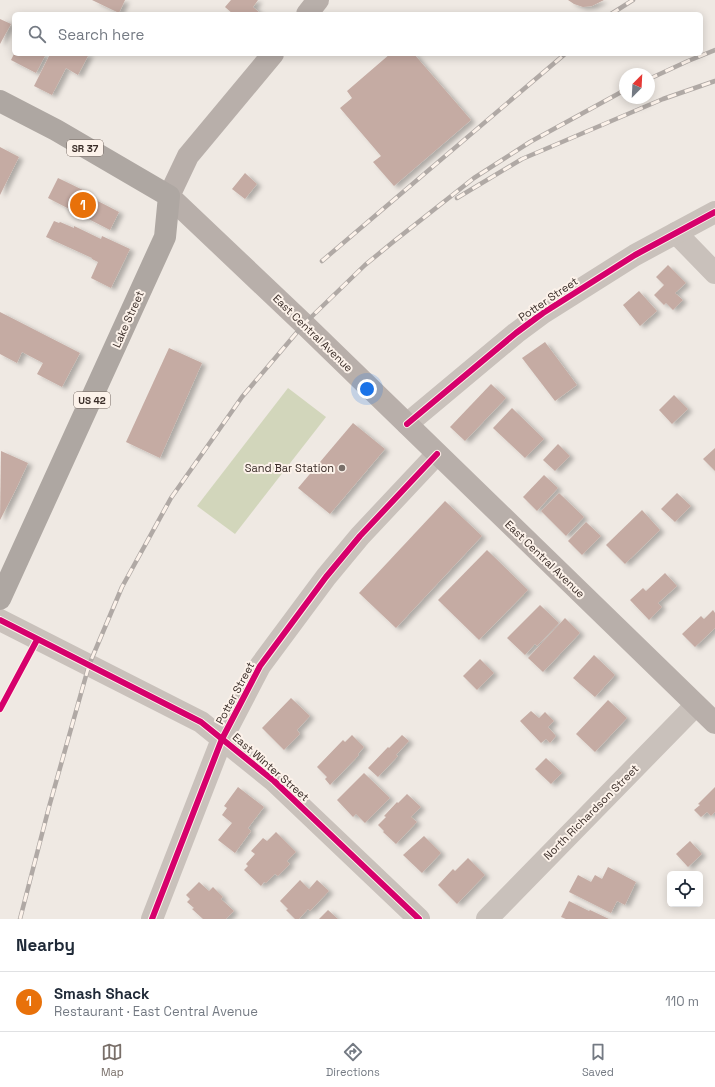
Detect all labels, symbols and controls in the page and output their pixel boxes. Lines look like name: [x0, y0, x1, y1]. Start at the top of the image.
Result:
search box: [12, 12, 703, 56]
icon: search: [26, 23, 48, 45]
text: Search here: [58, 25, 144, 44]
north arrow: [619, 68, 655, 104]
road number: SR 37: [67, 140, 103, 156]
pin: 1: [70, 190, 96, 220]
street label: Potter Street: [516, 274, 580, 324]
street label: Lake Street: [109, 288, 147, 350]
street label: East Central Avenue: [270, 291, 356, 375]
your location: [357, 379, 377, 399]
road number: US 42: [74, 392, 110, 408]
place label: Sand Bar Station: [245, 461, 334, 475]
marker: Sand Bar Station: [337, 463, 347, 473]
street label: East Central Avenue: [502, 517, 588, 601]
street label: Potter Street: [213, 659, 257, 727]
street label: East Winter Street: [230, 730, 312, 804]
street label: North Richardson Street: [540, 761, 642, 863]
map controls: [667, 871, 703, 907]
button: locate: [667, 871, 703, 907]
text: Nearby: [16, 934, 75, 956]
text: Smash Shack: [54, 984, 150, 1003]
text: 1: [26, 993, 32, 1010]
text: 110 m: [665, 993, 699, 1010]
text: Restaurant · East Central Avenue: [54, 1003, 258, 1020]
tab: Map: [101, 1041, 124, 1079]
tab: Directions: [326, 1041, 380, 1079]
tab: Saved: [582, 1041, 614, 1079]

